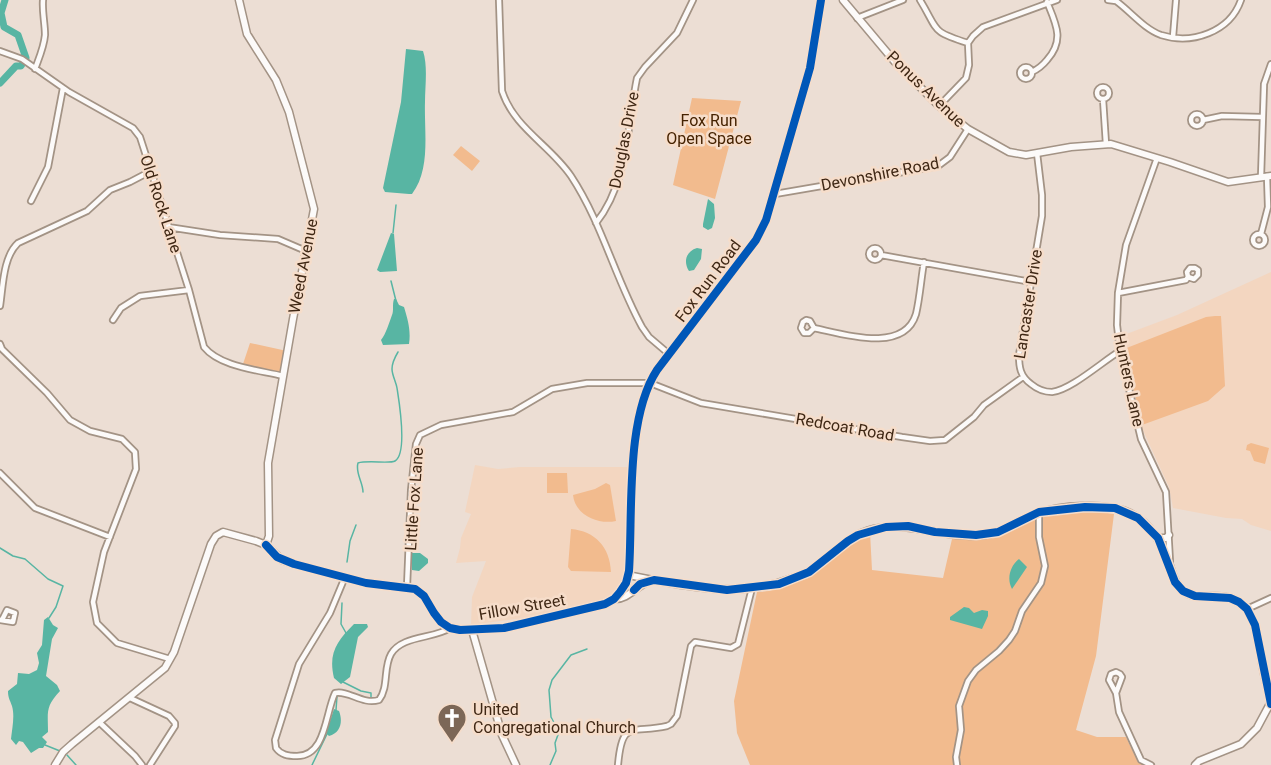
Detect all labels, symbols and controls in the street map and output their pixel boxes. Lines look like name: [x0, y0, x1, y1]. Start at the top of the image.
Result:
street label: Ponus Avenue: [883, 47, 969, 131]
street label: Douglas Drive: [605, 90, 643, 190]
park label: Fox Run Open Space: [666, 111, 752, 148]
street label: Old Rock Lane: [136, 153, 186, 255]
street label: Devonshire Road: [819, 153, 941, 195]
street label: Weed Avenue: [284, 217, 322, 315]
street label: Fox Run Road: [671, 236, 745, 326]
street label: Lancaster Drive: [1010, 248, 1046, 360]
street label: Hunters Lane: [1110, 332, 1148, 428]
street label: Redcoat Road: [794, 409, 896, 445]
street label: Little Fox Lane: [401, 447, 427, 551]
street label: Fillow Street: [477, 590, 567, 624]
place label: United Congregational Church: [473, 700, 636, 737]
church icon: United Congregational Church: [436, 702, 468, 744]

